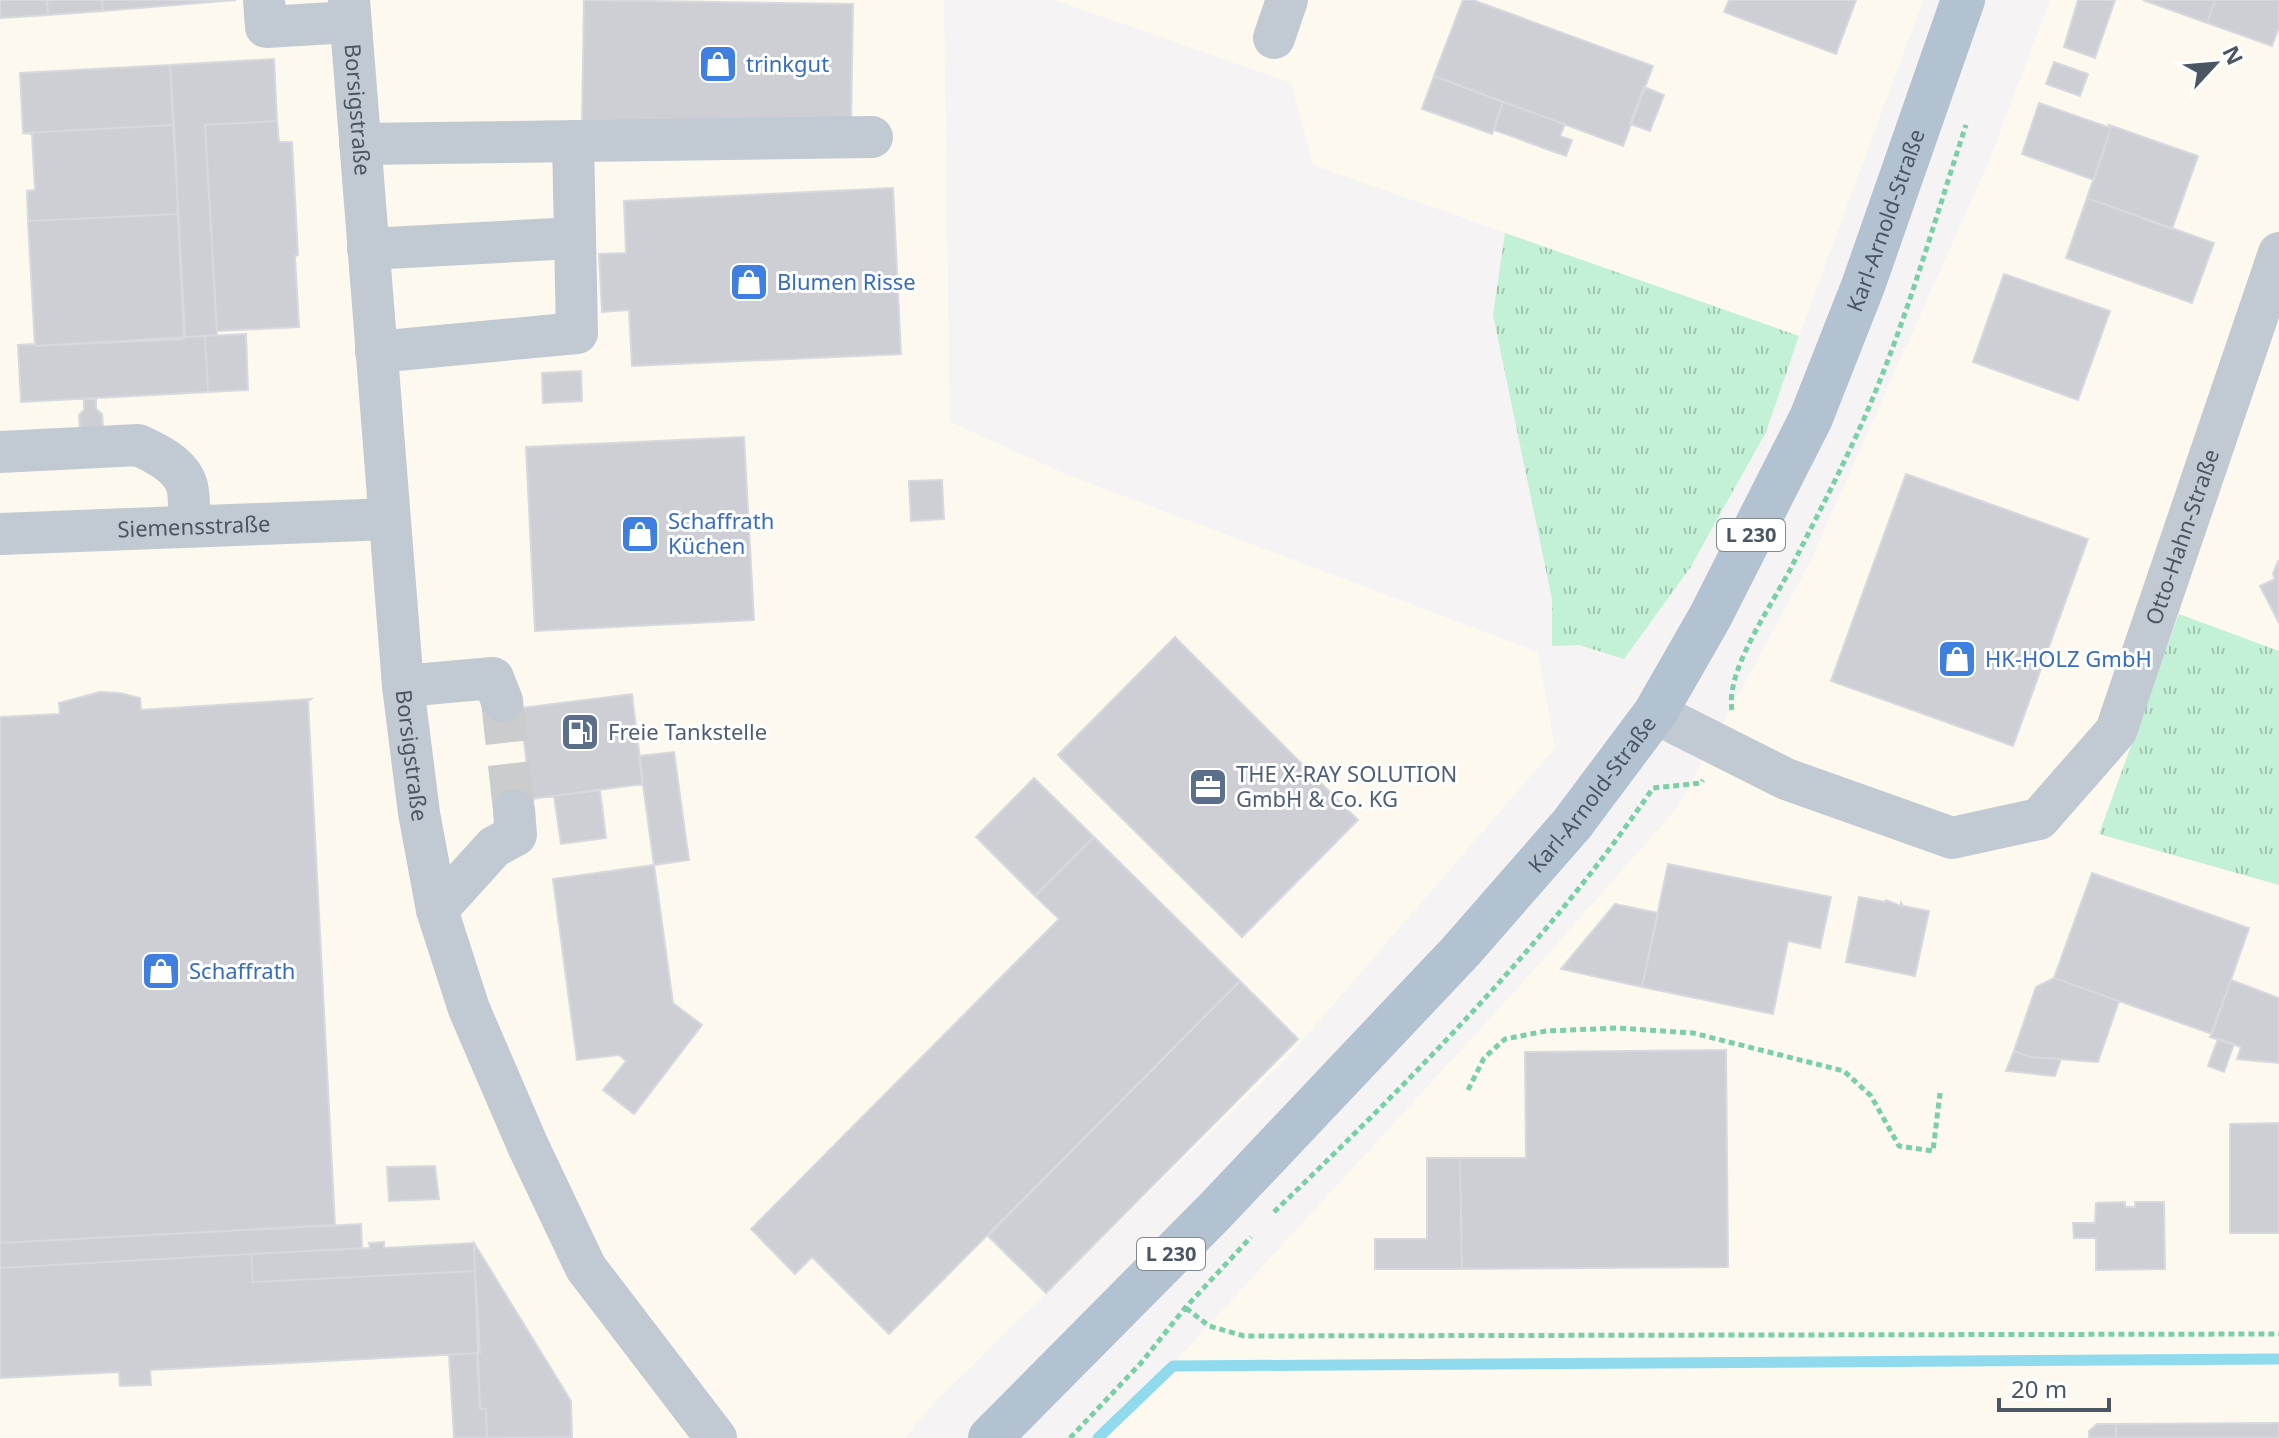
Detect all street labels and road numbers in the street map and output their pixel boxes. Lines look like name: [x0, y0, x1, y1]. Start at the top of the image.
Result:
street label: Borsigstraße: [338, 42, 379, 177]
street label: Karl-Arnold-Straße: [1838, 125, 1931, 316]
street label: Otto-Hahn-Straße: [2137, 445, 2225, 628]
street label: Siemensstraße: [117, 508, 271, 543]
road number: L 230: [1717, 519, 1785, 551]
street label: Borsigstraße: [390, 688, 436, 823]
street label: Karl-Arnold-Straße: [1520, 709, 1662, 878]
road number: L 230: [1137, 1238, 1205, 1270]

